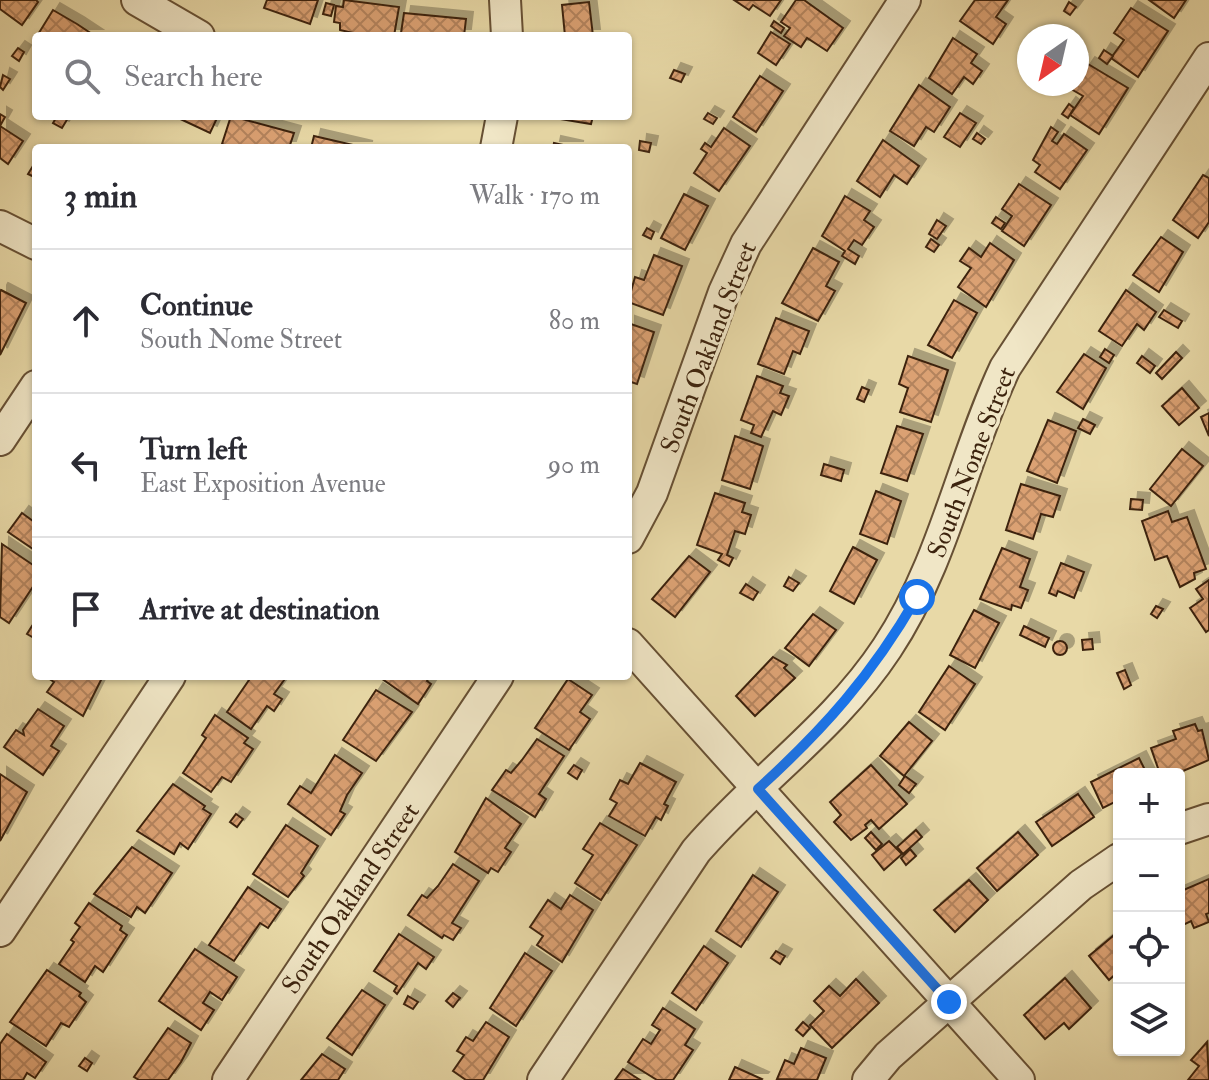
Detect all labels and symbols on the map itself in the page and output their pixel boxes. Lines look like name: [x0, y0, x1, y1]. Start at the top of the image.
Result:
north arrow: [1017, 24, 1089, 96]
street label: South Oakland Street: [654, 237, 764, 458]
street label: South Nome Street: [921, 362, 1023, 562]
route start: [899, 579, 935, 615]
street label: South Oakland Street: [275, 797, 427, 1000]
route end: [931, 984, 967, 1020]

